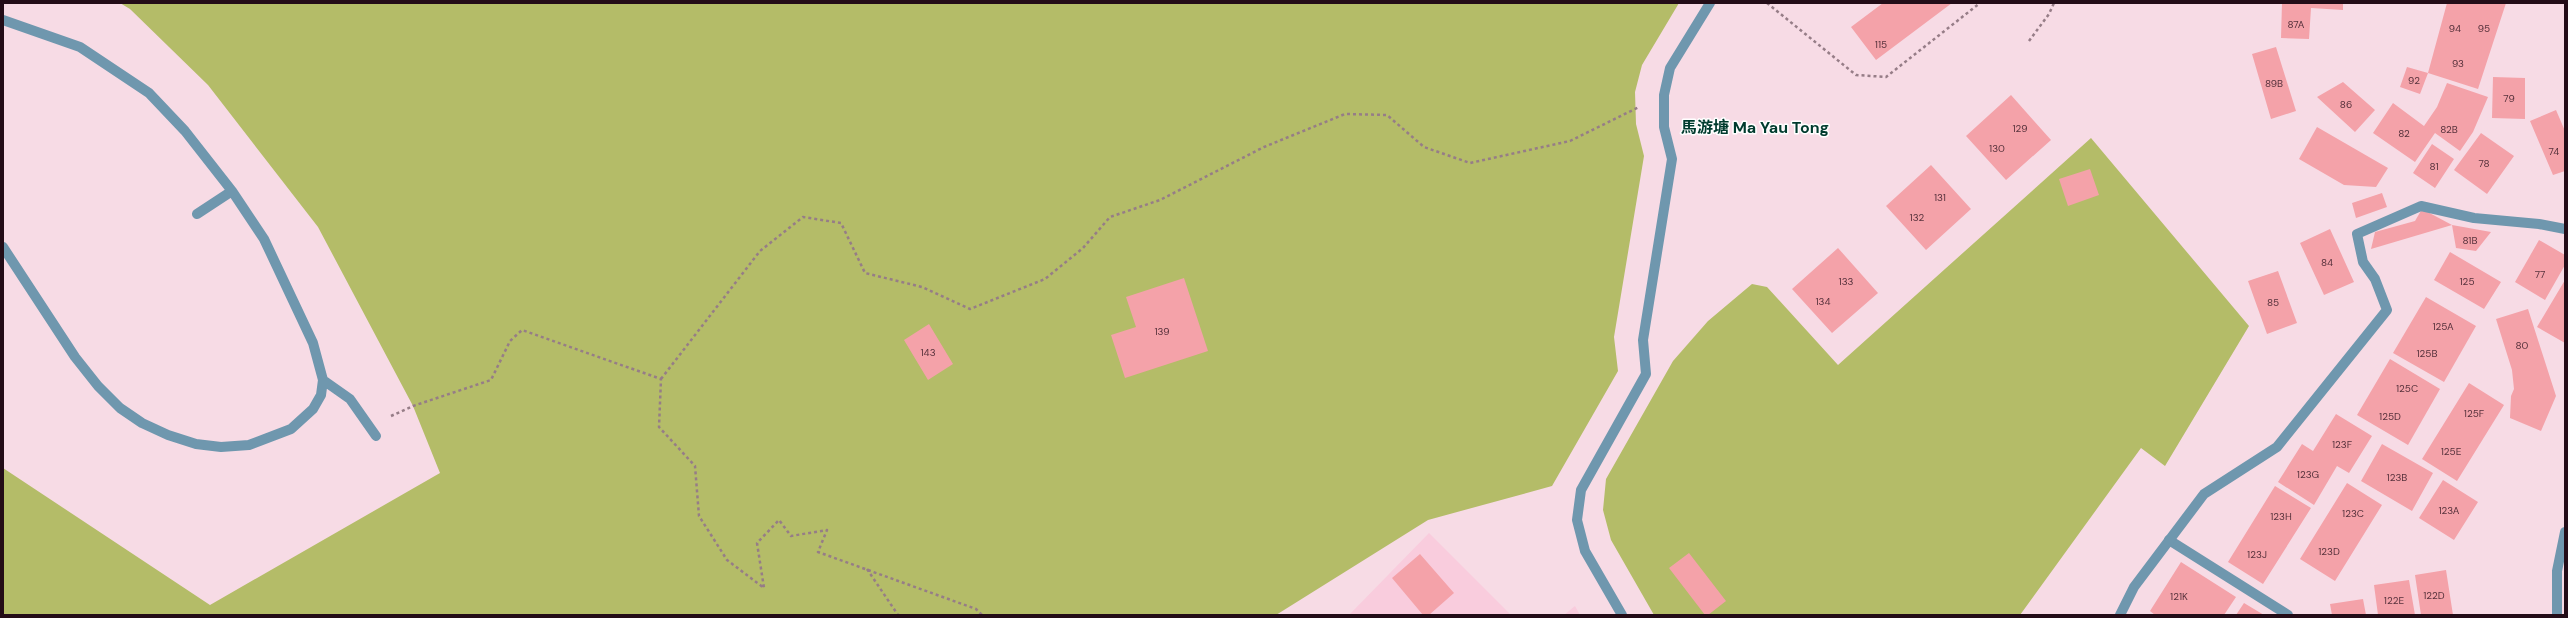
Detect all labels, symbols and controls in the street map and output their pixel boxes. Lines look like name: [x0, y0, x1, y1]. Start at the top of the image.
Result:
house number: 87A: [2288, 18, 2305, 31]
house number: 94: [2449, 22, 2461, 35]
house number: 95: [2478, 22, 2490, 35]
house number: 115: [1875, 38, 1887, 51]
house number: 93: [2452, 57, 2464, 70]
house number: 92: [2408, 74, 2420, 87]
house number: 89B: [2265, 77, 2283, 90]
house number: 79: [2503, 92, 2515, 105]
house number: 86: [2340, 98, 2352, 111]
district label: 馬游塘 Ma Yau Tong: [1681, 117, 1829, 138]
house number: 129: [2012, 122, 2028, 135]
house number: 82B: [2440, 123, 2458, 136]
house number: 82: [2398, 127, 2410, 140]
house number: 130: [1989, 142, 2005, 155]
house number: 74: [2549, 145, 2559, 158]
house number: 78: [2478, 157, 2490, 170]
house number: 81: [2430, 160, 2439, 173]
house number: 131: [1934, 191, 1946, 204]
house number: 132: [1910, 211, 1925, 224]
house number: 81B: [2462, 234, 2478, 247]
house number: 84: [2321, 256, 2333, 269]
house number: 77: [2535, 268, 2545, 281]
house number: 133: [1839, 275, 1854, 288]
house number: 125: [2460, 275, 2474, 288]
house number: 134: [1815, 295, 1831, 308]
house number: 85: [2267, 296, 2279, 309]
house number: 125A: [2432, 320, 2454, 333]
house number: 139: [1154, 325, 1170, 338]
house number: 80: [2516, 339, 2529, 352]
house number: 143: [920, 346, 936, 359]
house number: 125B: [2416, 347, 2438, 360]
house number: 125C: [2396, 382, 2418, 395]
house number: 125F: [2464, 407, 2485, 420]
house number: 125D: [2379, 410, 2401, 423]
house number: 123F: [2332, 438, 2353, 451]
house number: 125E: [2441, 445, 2462, 458]
house number: 123G: [2297, 468, 2319, 481]
house number: 123B: [2387, 471, 2407, 484]
house number: 123A: [2438, 504, 2460, 517]
house number: 123C: [2342, 507, 2364, 520]
house number: 123H: [2270, 510, 2292, 523]
house number: 123D: [2318, 545, 2340, 558]
house number: 123J: [2247, 548, 2267, 561]
house number: 122D: [2423, 589, 2445, 602]
house number: 121K: [2170, 590, 2188, 603]
house number: 122E: [2384, 594, 2404, 607]

